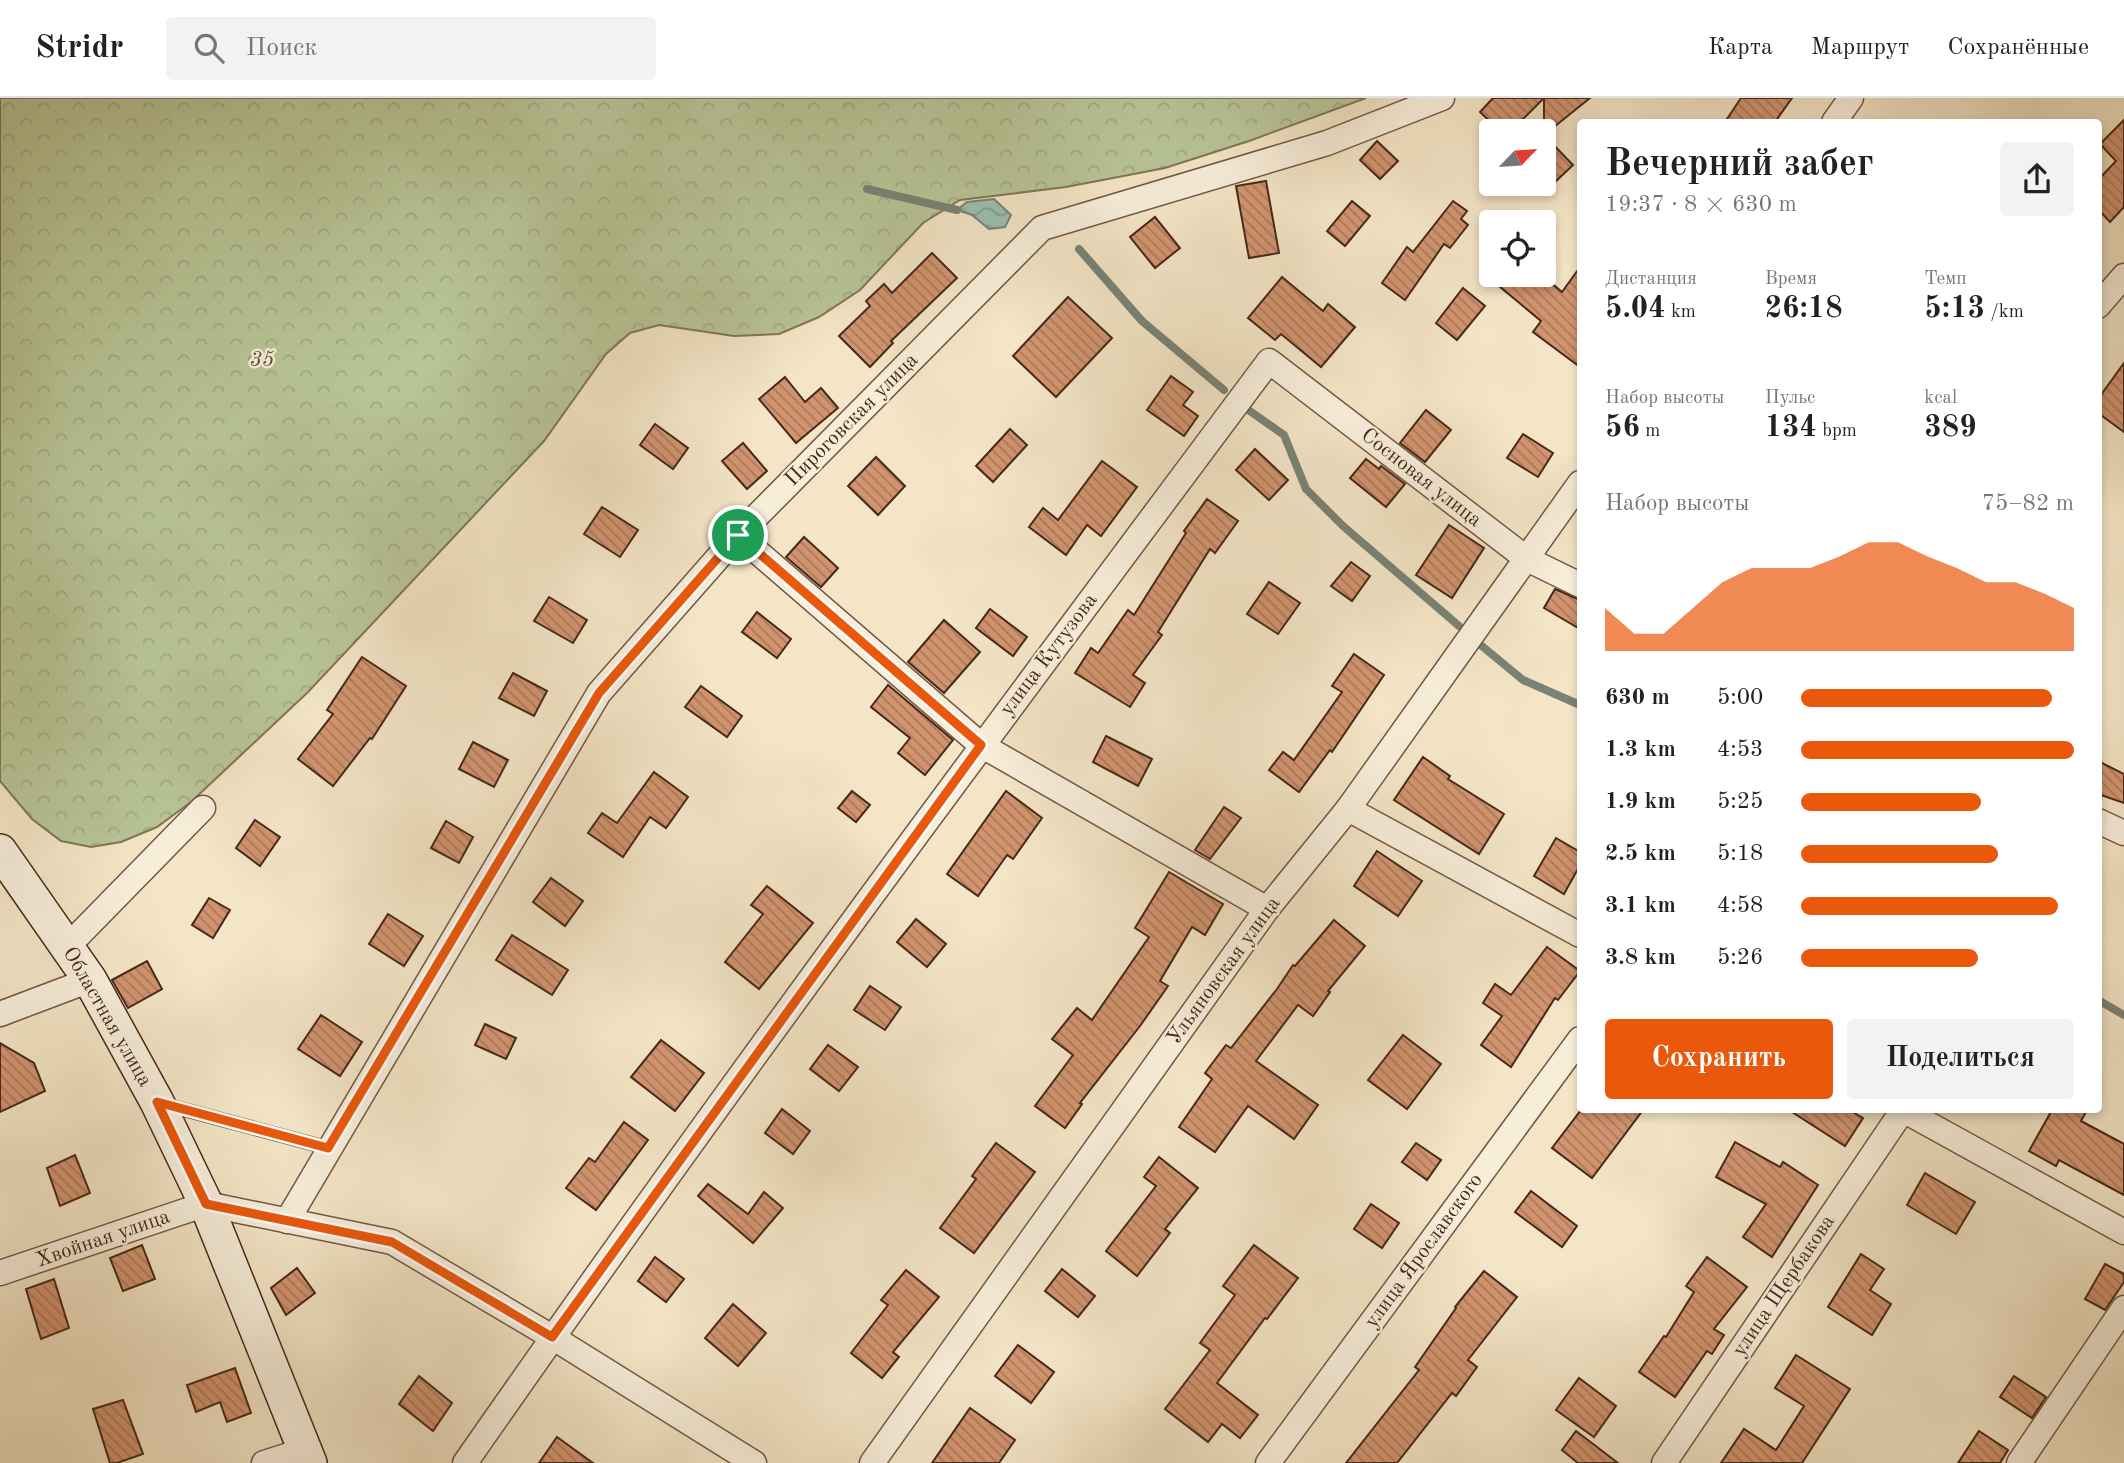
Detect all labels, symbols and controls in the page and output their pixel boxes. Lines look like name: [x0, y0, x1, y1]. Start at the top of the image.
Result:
search box: [166, 17, 656, 80]
icon: search: [190, 29, 228, 67]
text: Stridr: [35, 32, 124, 65]
text: Поиск: [246, 35, 317, 61]
text: Карта: [1708, 36, 1773, 60]
text: Маршрут: [1811, 36, 1909, 60]
text: Сохранённые: [1947, 36, 2089, 60]
north arrow: [1479, 119, 1556, 196]
map controls: [1479, 119, 1556, 287]
button: share: [2000, 142, 2074, 216]
text: Вечерний забег: [1605, 146, 1874, 184]
text: 19:37 · 8 × 630 m: [1605, 193, 1797, 216]
button: locate: [1479, 210, 1556, 287]
text: Дистанция: [1605, 270, 1697, 289]
text: Время: [1765, 270, 1817, 289]
text: Темп: [1924, 270, 1967, 289]
text: 5.04: [1605, 294, 1666, 324]
text: 26:18: [1765, 294, 1843, 324]
text: 5:13: [1924, 294, 1985, 324]
text: km: [1666, 303, 1696, 322]
text: /km: [1985, 303, 2024, 322]
park label: 35: [250, 350, 275, 371]
street label: Пироговская улица: [782, 350, 922, 490]
text: Набор высоты: [1605, 389, 1724, 408]
text: Пульс: [1765, 389, 1815, 408]
text: kcal: [1924, 389, 1957, 408]
text: 56: [1605, 413, 1640, 443]
text: 134: [1765, 413, 1817, 443]
text: 389: [1924, 413, 1977, 443]
text: m: [1640, 422, 1660, 441]
text: bpm: [1817, 422, 1857, 441]
street label: Сосновая улица: [1357, 425, 1485, 531]
text: Набор высоты: [1605, 492, 1749, 515]
text: 75–82 m: [1982, 492, 2074, 515]
pin: [708, 505, 768, 565]
icon: arrive: [719, 516, 757, 554]
street label: улица Кутузова: [996, 590, 1102, 720]
text: 630 m: [1605, 686, 1670, 709]
text: 5:00: [1717, 686, 1763, 709]
text: 1.3 km: [1605, 738, 1676, 761]
text: 4:53: [1717, 738, 1763, 761]
text: 1.9 km: [1605, 790, 1676, 813]
text: 5:25: [1717, 790, 1763, 813]
text: 2.5 km: [1605, 842, 1676, 865]
text: 5:18: [1717, 842, 1763, 865]
street label: Ульяновская улица: [1163, 893, 1285, 1049]
text: 3.1 km: [1605, 894, 1676, 917]
text: 4:58: [1717, 894, 1763, 917]
street label: Областная улица: [59, 944, 155, 1090]
text: 3.8 km: [1605, 946, 1676, 969]
text: 5:26: [1717, 946, 1763, 969]
button: Сохранить: [1605, 1019, 1833, 1099]
button: Поделиться: [1847, 1019, 2074, 1099]
street label: улица Ярославского: [1361, 1170, 1487, 1332]
street label: Хвойная улица: [33, 1206, 173, 1272]
street label: улица Щербакова: [1729, 1211, 1839, 1361]

